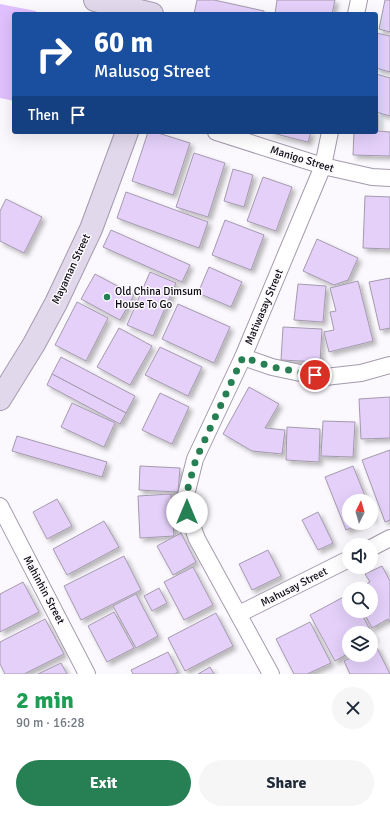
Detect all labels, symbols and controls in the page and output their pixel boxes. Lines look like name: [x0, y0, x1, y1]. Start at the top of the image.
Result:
text: 60 m: [94, 26, 153, 60]
icon: right: [28, 28, 80, 80]
text: Malusog Street: [94, 60, 210, 82]
icon: arrive: [67, 104, 89, 126]
text: Then: [28, 106, 59, 124]
street label: Manigo Street: [269, 143, 336, 175]
street label: Mayaman Street: [49, 232, 93, 306]
street label: Matiwasay Street: [242, 267, 286, 347]
place label: Old China Dimsum House To Go: [115, 285, 202, 311]
marker: Old China Dimsum House To Go: [102, 292, 112, 302]
pin: [298, 358, 332, 392]
icon: arrive: [304, 364, 326, 386]
position arrow: [166, 491, 208, 533]
north arrow: [342, 494, 378, 530]
map controls: [342, 494, 378, 662]
button: sound: [342, 538, 378, 574]
street label: Mahinhin Street: [21, 554, 68, 627]
street label: Mahusay Street: [259, 565, 330, 609]
button: search: [342, 582, 378, 618]
button: layers: [342, 626, 378, 662]
text: 2 min: [16, 685, 74, 715]
button: close: [332, 687, 374, 729]
text: 90 m · 16:28: [16, 715, 85, 731]
button: Exit: [16, 760, 191, 806]
button: Share: [199, 760, 374, 806]

